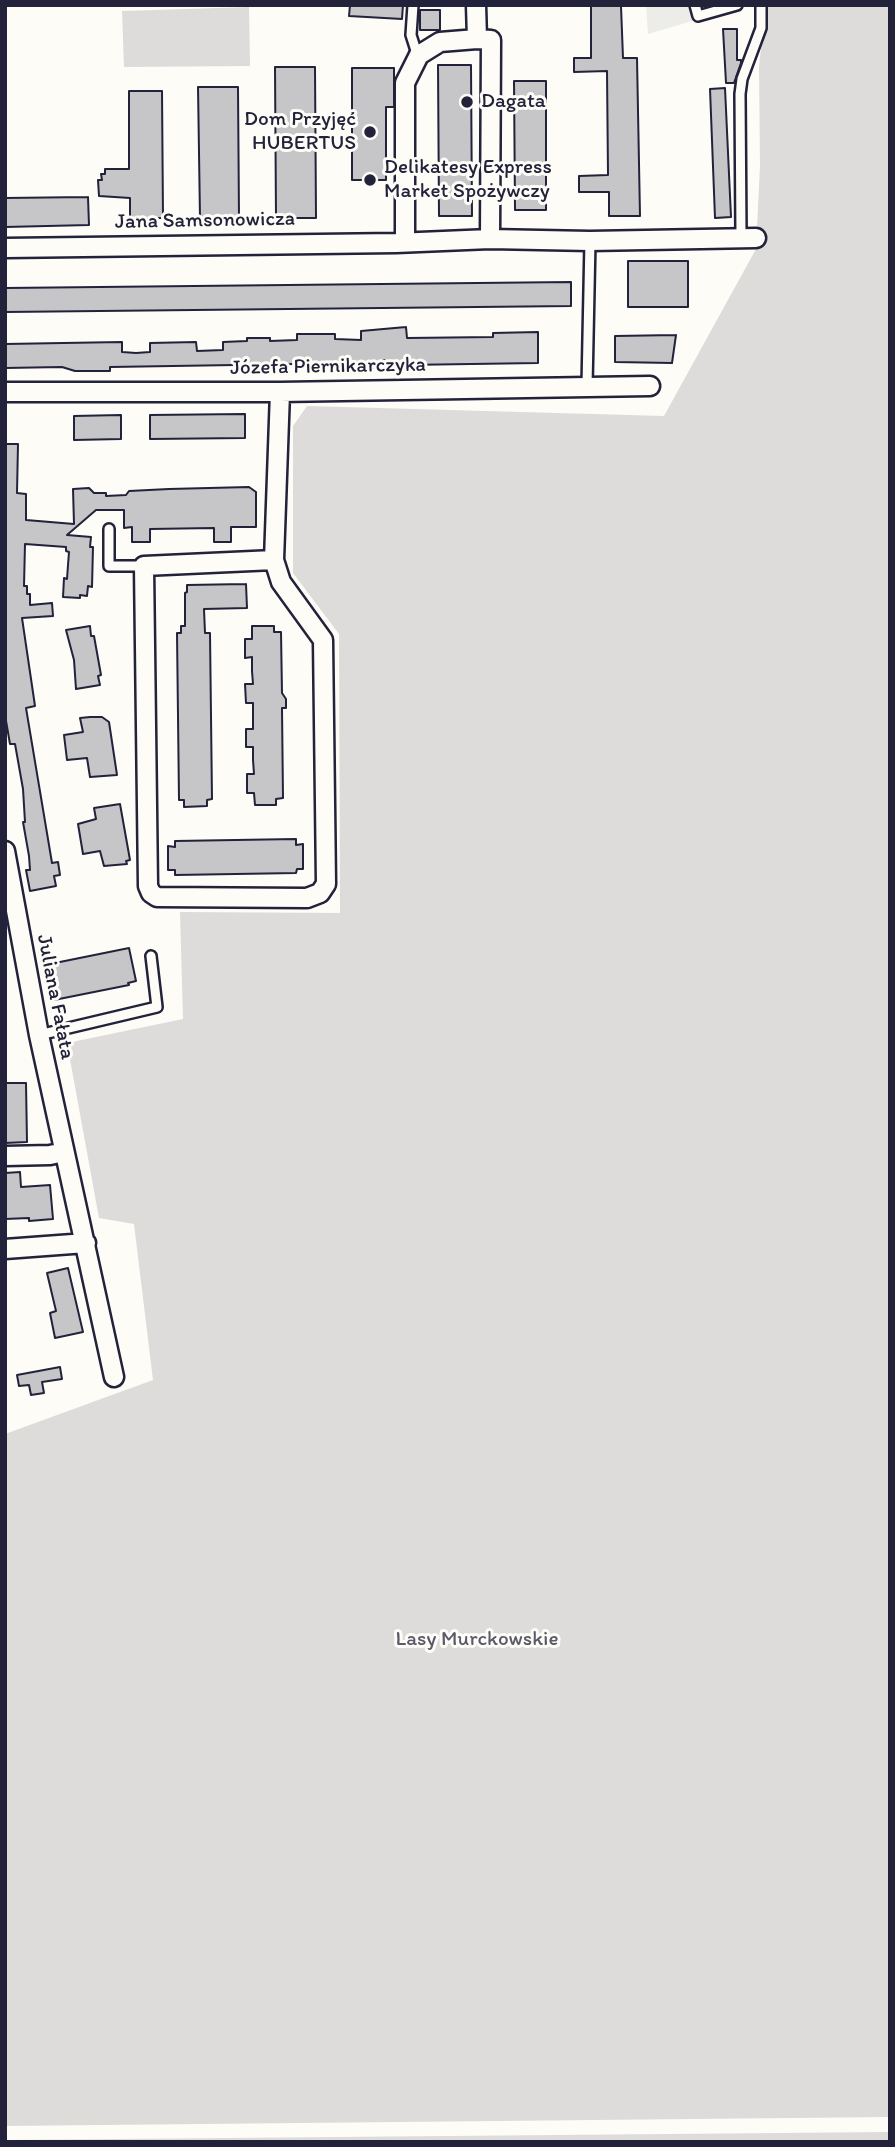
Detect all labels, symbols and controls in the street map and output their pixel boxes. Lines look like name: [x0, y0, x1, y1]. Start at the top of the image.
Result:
place label: Dagata: [481, 89, 546, 115]
marker: Dagata: [459, 94, 475, 110]
place label: Dom Przyjęć HUBERTUS: [244, 107, 356, 157]
marker: Dom Przyjęć HUBERTUS: [362, 124, 378, 140]
place label: Delikatesy Express Market Spożywczy: [384, 155, 552, 205]
marker: Delikatesy Express Market Spożywczy: [362, 172, 378, 188]
street label: Jana Samsonowicza: [115, 207, 295, 235]
street label: Józefa Piernikarczyka: [230, 353, 426, 381]
street label: Juliana Fałata: [31, 932, 79, 1062]
park label: Lasy Murckowskie: [396, 1627, 558, 1653]

